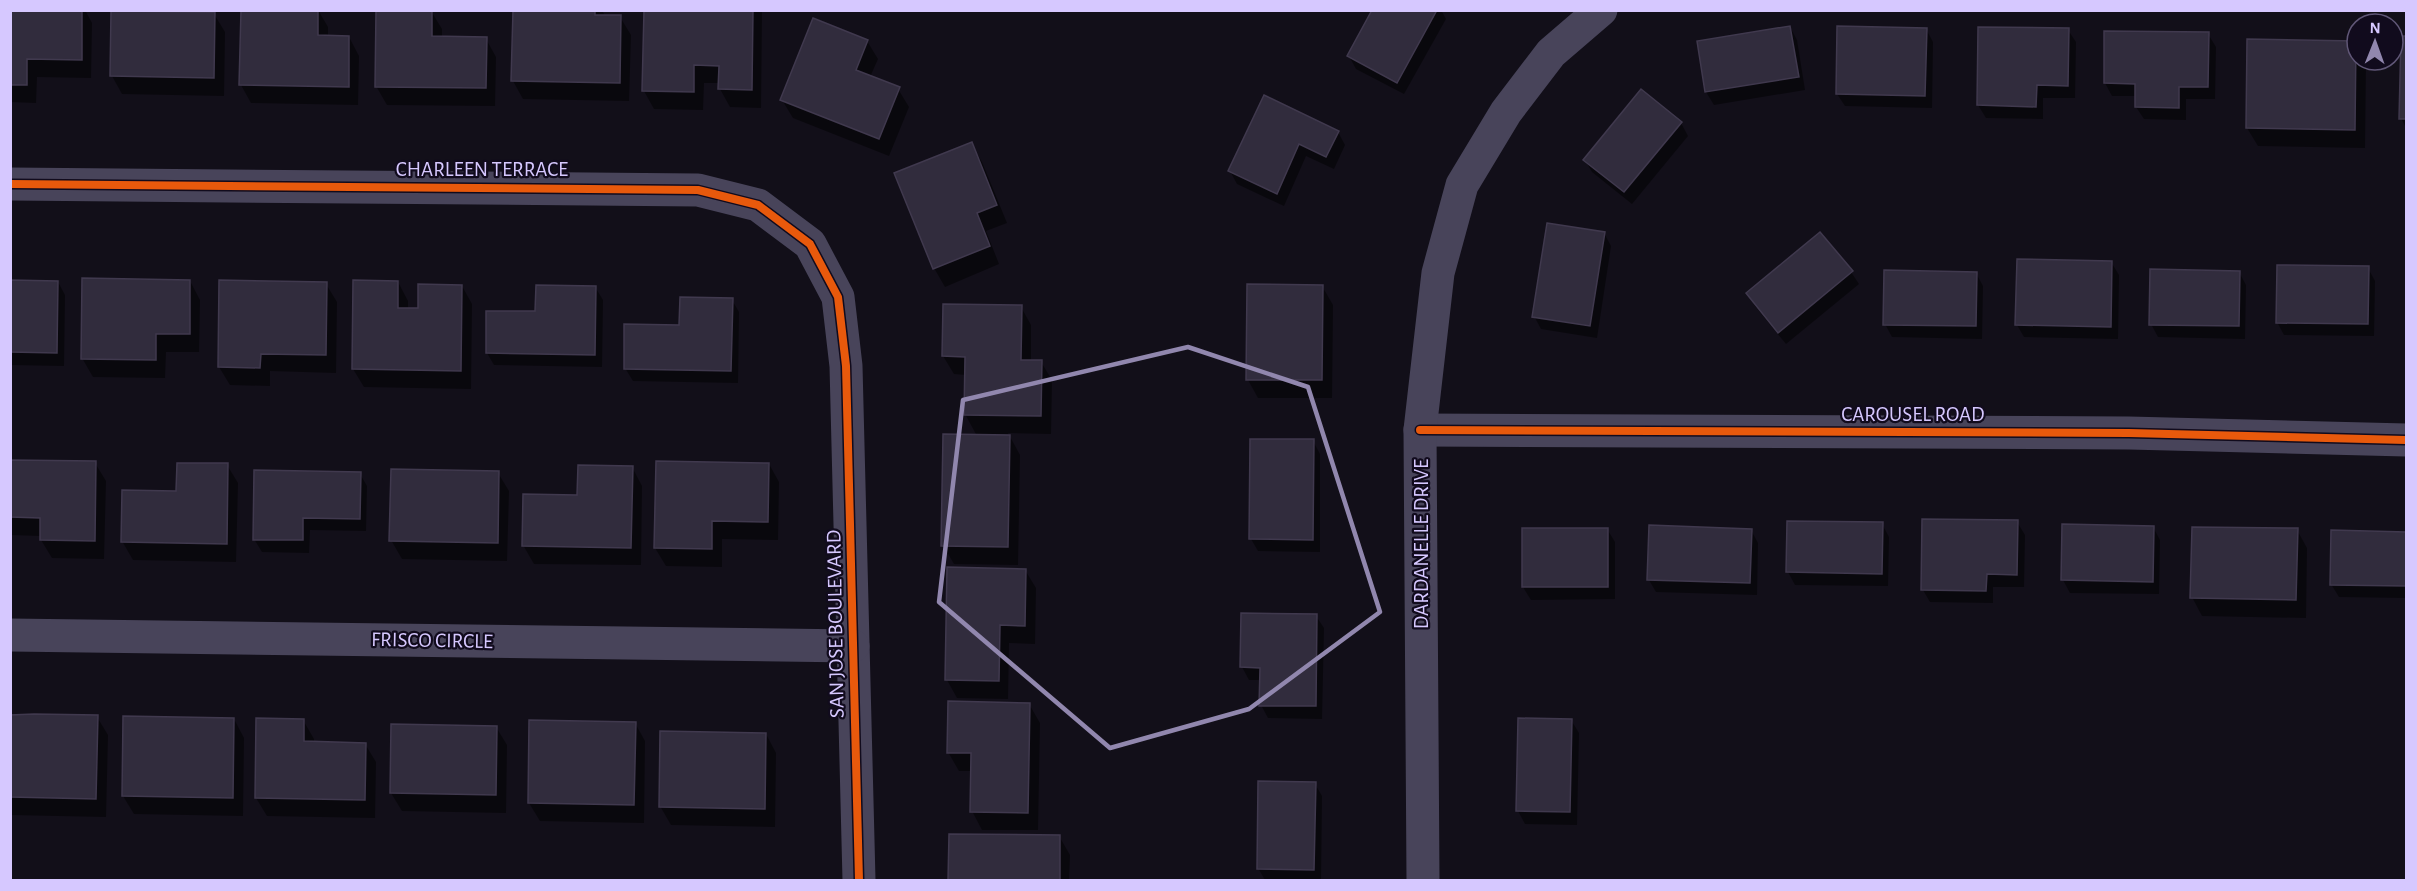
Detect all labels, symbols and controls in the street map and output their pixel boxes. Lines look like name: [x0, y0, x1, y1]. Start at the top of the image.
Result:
north arrow: [2345, 12, 2405, 72]
text: N: [2370, 20, 2381, 36]
street label: CHARLEEN TERRACE: [396, 159, 568, 180]
street label: CAROUSEL ROAD: [1841, 404, 1985, 425]
street label: DARDANELLE DRIVE: [1411, 459, 1432, 629]
street label: SAN JOSE BOULEVARD: [823, 530, 848, 718]
street label: FRISCO CIRCLE: [371, 629, 493, 652]

